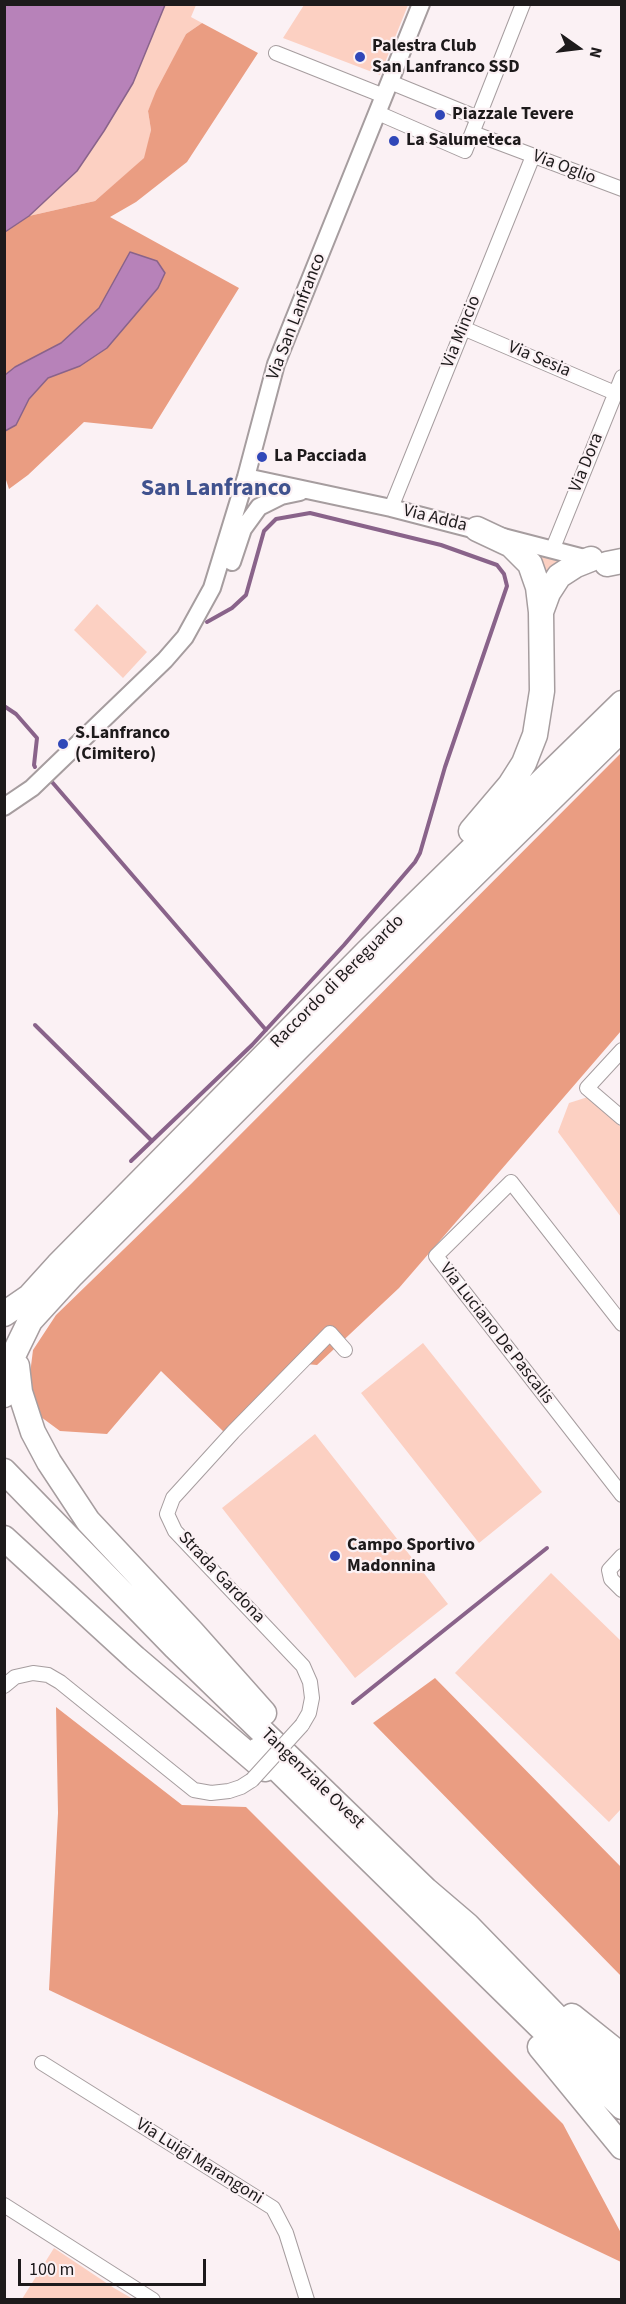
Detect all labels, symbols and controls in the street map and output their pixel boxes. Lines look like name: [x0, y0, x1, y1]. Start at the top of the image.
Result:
north arrow: [548, 18, 608, 78]
place label: Palestra Club San Lanfranco SSD: [372, 36, 520, 78]
text: N: [584, 45, 607, 60]
marker: Palestra Club San Lanfranco SSD: [353, 50, 367, 64]
place label: Piazzale Tevere: [452, 104, 574, 126]
marker: Piazzale Tevere: [433, 108, 447, 122]
place label: La Salumeteca: [406, 130, 521, 152]
marker: La Salumeteca: [387, 134, 401, 148]
street label: Via Oglio: [529, 146, 599, 190]
street label: Via San Lanfranco: [263, 251, 331, 383]
street label: Via Mincio: [438, 293, 486, 371]
street label: Via Sesia: [504, 337, 574, 383]
street label: Via Dora: [565, 430, 609, 496]
place label: La Pacciada: [274, 446, 367, 468]
marker: La Pacciada: [255, 450, 269, 464]
district label: San Lanfranco: [141, 476, 291, 504]
street label: Via Adda: [401, 501, 469, 537]
place label: S.Lanfranco (Cimitero): [75, 723, 170, 766]
marker: S.Lanfranco (Cimitero): [56, 737, 70, 751]
street label: Raccordo di Bereguardo: [267, 911, 409, 1053]
street label: Via Luciano De Pascalis: [434, 1259, 558, 1409]
street label: Strada Gardona: [173, 1528, 269, 1628]
place label: Campo Sportivo Madonnina: [347, 1535, 475, 1578]
marker: Campo Sportivo Madonnina: [328, 1549, 342, 1563]
street label: Tangenziale Ovest: [256, 1724, 368, 1834]
street label: Via Luigi Marangoni: [131, 2114, 267, 2210]
scale bar: [21, 2247, 208, 2285]
text: 100 m: [29, 2257, 74, 2282]

